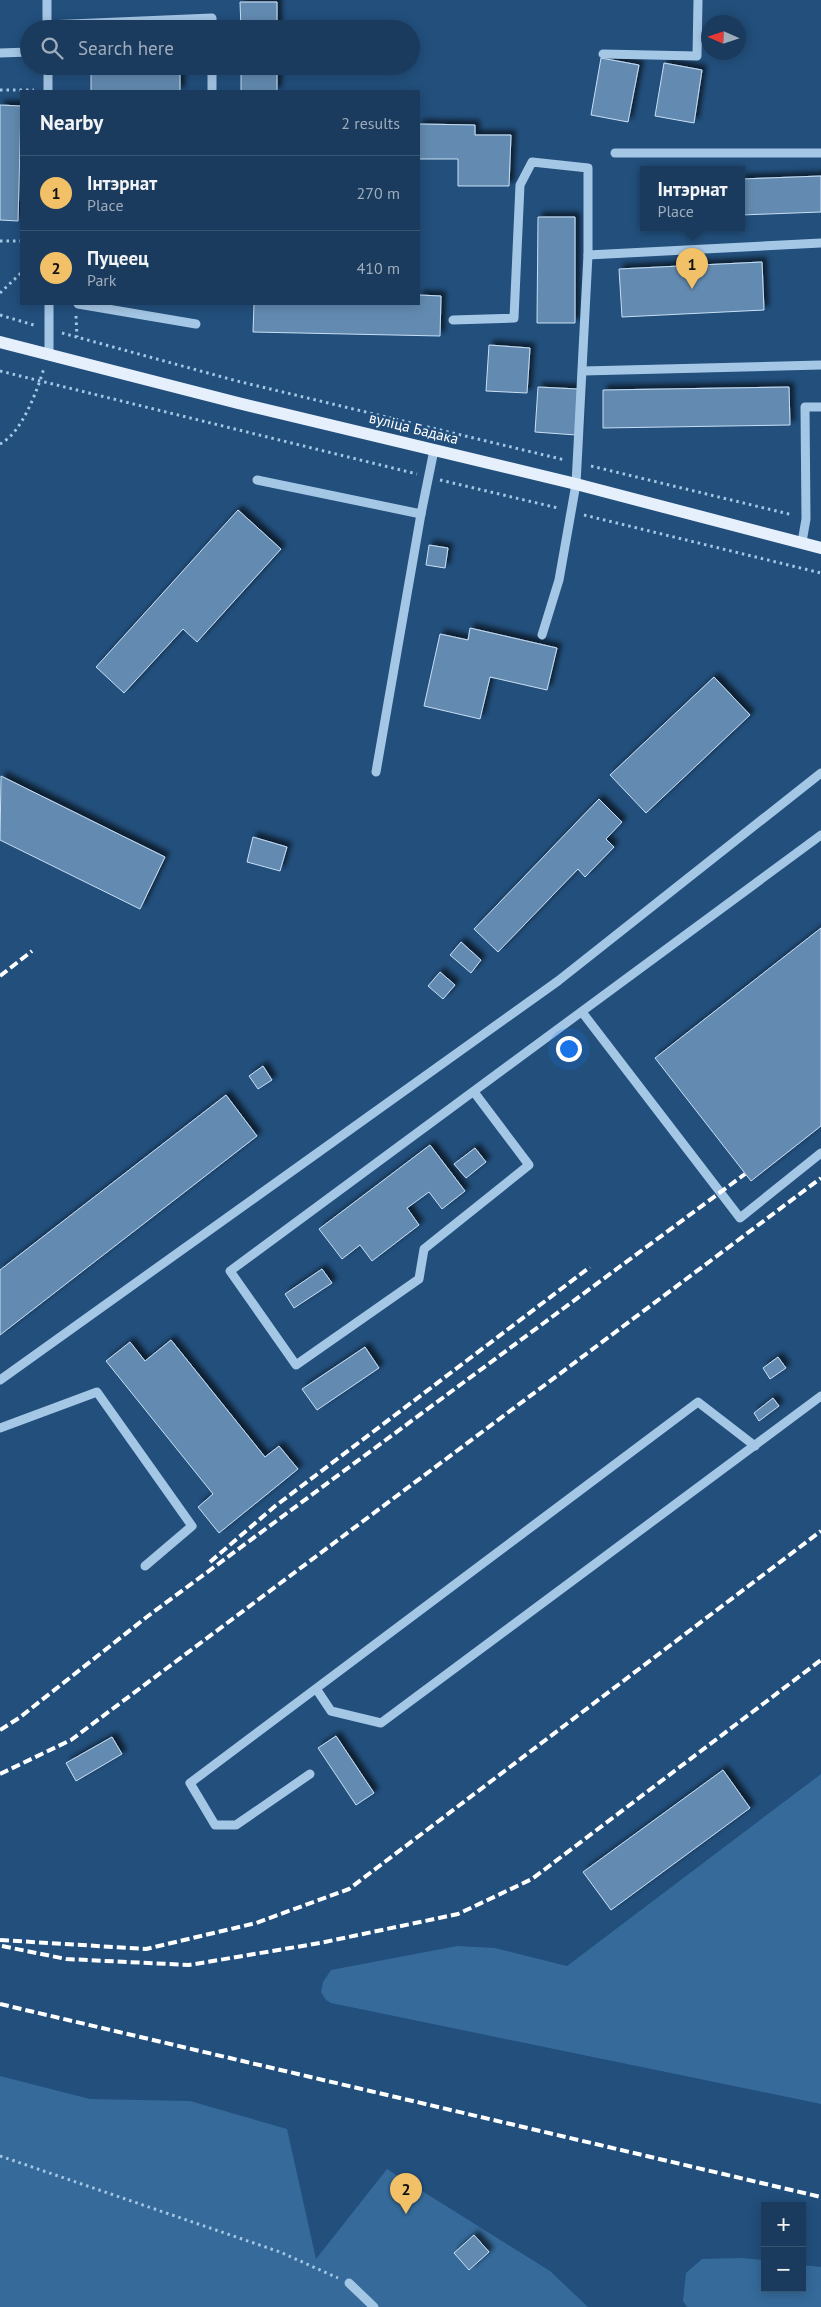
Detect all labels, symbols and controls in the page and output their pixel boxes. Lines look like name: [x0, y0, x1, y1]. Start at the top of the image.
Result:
north arrow: [701, 15, 746, 60]
search box: [20, 20, 420, 75]
icon: search: [38, 34, 66, 62]
text: Search here: [78, 36, 174, 60]
text: Nearby: [40, 109, 103, 136]
text: 2 results: [341, 113, 400, 133]
popup: [640, 166, 745, 231]
text: Інтэрнат: [87, 171, 157, 195]
text: Інтэрнат: [657, 177, 728, 201]
text: 1: [51, 183, 61, 203]
text: 270 m: [357, 183, 400, 203]
text: Place: [87, 195, 124, 215]
text: Place: [657, 201, 694, 221]
text: Пуцеец: [87, 246, 149, 270]
pin: 1: [676, 248, 708, 289]
text: 2: [51, 258, 61, 278]
text: 410 m: [357, 258, 400, 278]
text: Park: [87, 270, 116, 290]
street label: вуліца Бадака: [367, 408, 461, 448]
your location: [556, 1036, 582, 1062]
pin: 2: [390, 2173, 422, 2214]
map controls: [761, 2202, 806, 2292]
button: +: [761, 2202, 806, 2247]
button: −: [761, 2247, 806, 2292]

